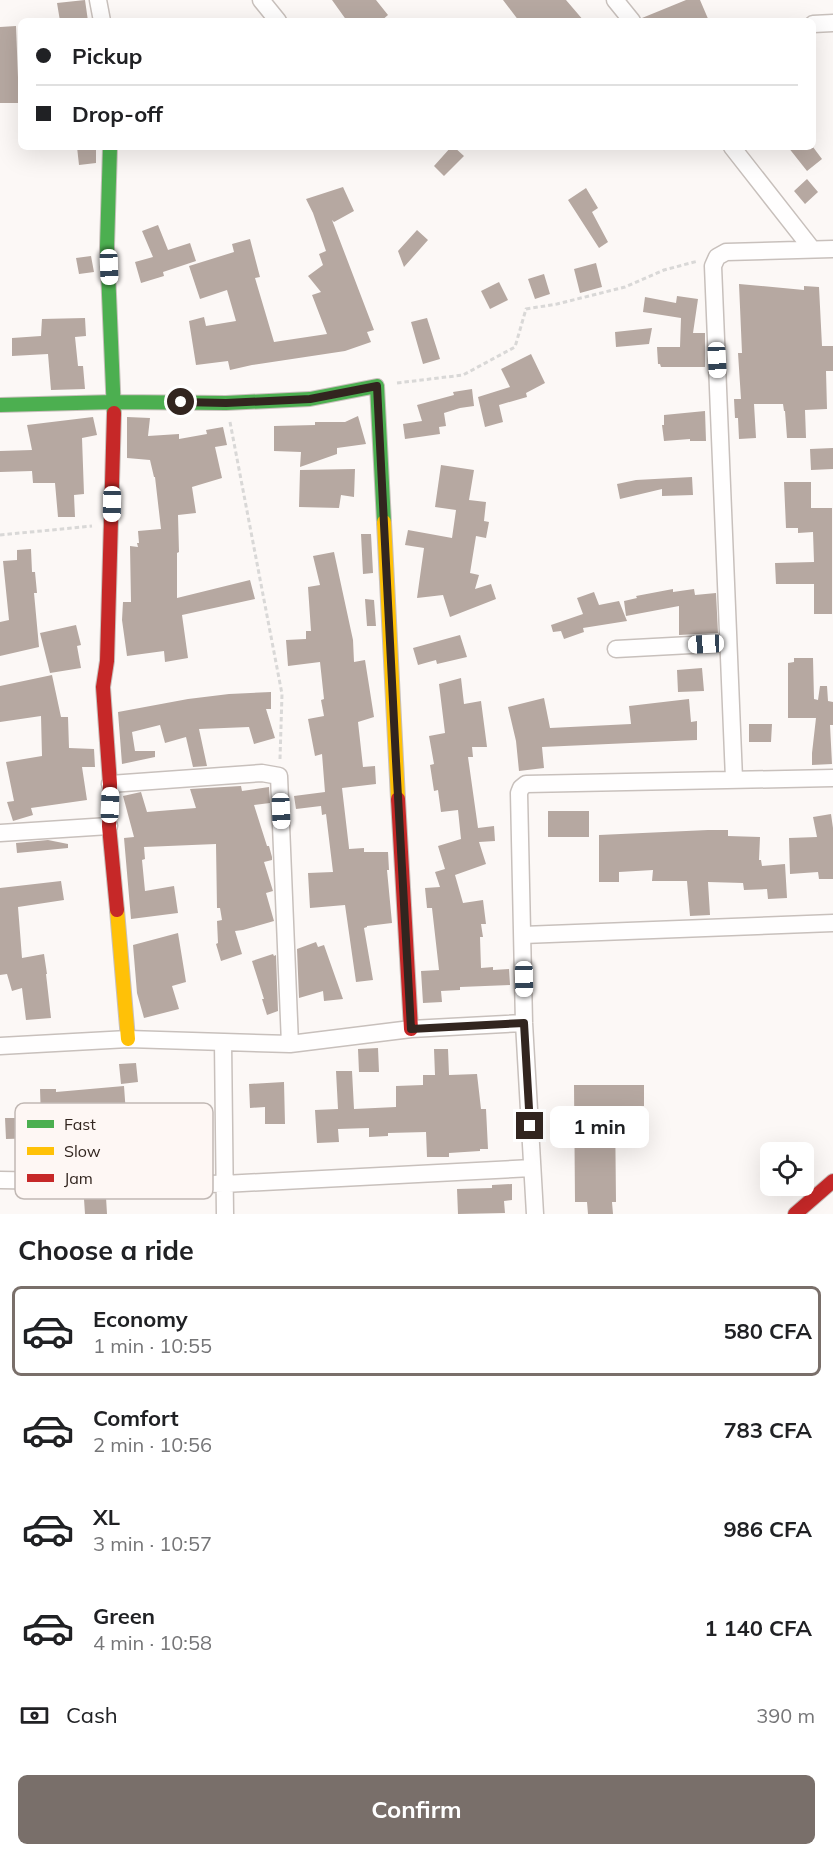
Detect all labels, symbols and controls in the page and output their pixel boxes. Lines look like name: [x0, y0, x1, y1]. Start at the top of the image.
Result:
text: Pickup: [72, 42, 142, 70]
text: Drop-off: [72, 100, 163, 128]
car: [99, 249, 119, 285]
car: [707, 342, 727, 378]
route start: [167, 388, 194, 415]
car: [103, 486, 121, 522]
car: [688, 634, 724, 654]
car: [100, 787, 120, 823]
car: [271, 793, 291, 829]
car: [515, 961, 533, 997]
legend: [15, 1103, 213, 1199]
callout: 1 min: [551, 1105, 650, 1147]
route end: [516, 1112, 543, 1139]
text: Fast: [64, 1114, 96, 1134]
text: 1 min: [573, 1114, 626, 1139]
text: Slow: [64, 1141, 101, 1161]
map controls: [760, 1142, 814, 1196]
button: locate: [760, 1142, 814, 1196]
text: Jam: [64, 1168, 93, 1188]
text: Choose a ride: [18, 1233, 194, 1267]
icon: car: [21, 1304, 75, 1358]
text: Economy: [93, 1305, 188, 1333]
text: 580 CFA: [723, 1317, 812, 1345]
text: 1 min · 10:55: [93, 1333, 212, 1358]
icon: car: [21, 1403, 75, 1457]
text: Comfort: [93, 1404, 179, 1432]
text: 783 CFA: [723, 1416, 812, 1444]
text: 2 min · 10:56: [93, 1432, 212, 1457]
icon: car: [21, 1502, 75, 1556]
text: XL: [93, 1503, 120, 1531]
text: 986 CFA: [723, 1515, 812, 1543]
text: 3 min · 10:57: [93, 1531, 212, 1556]
icon: car: [21, 1601, 75, 1655]
text: Green: [93, 1602, 155, 1630]
text: 1 140 CFA: [704, 1614, 812, 1642]
text: 4 min · 10:58: [93, 1630, 212, 1655]
icon: cash: [18, 1699, 51, 1732]
text: Cash: [66, 1701, 118, 1729]
text: 390 m: [756, 1703, 815, 1728]
button: Confirm: [18, 1775, 815, 1844]

